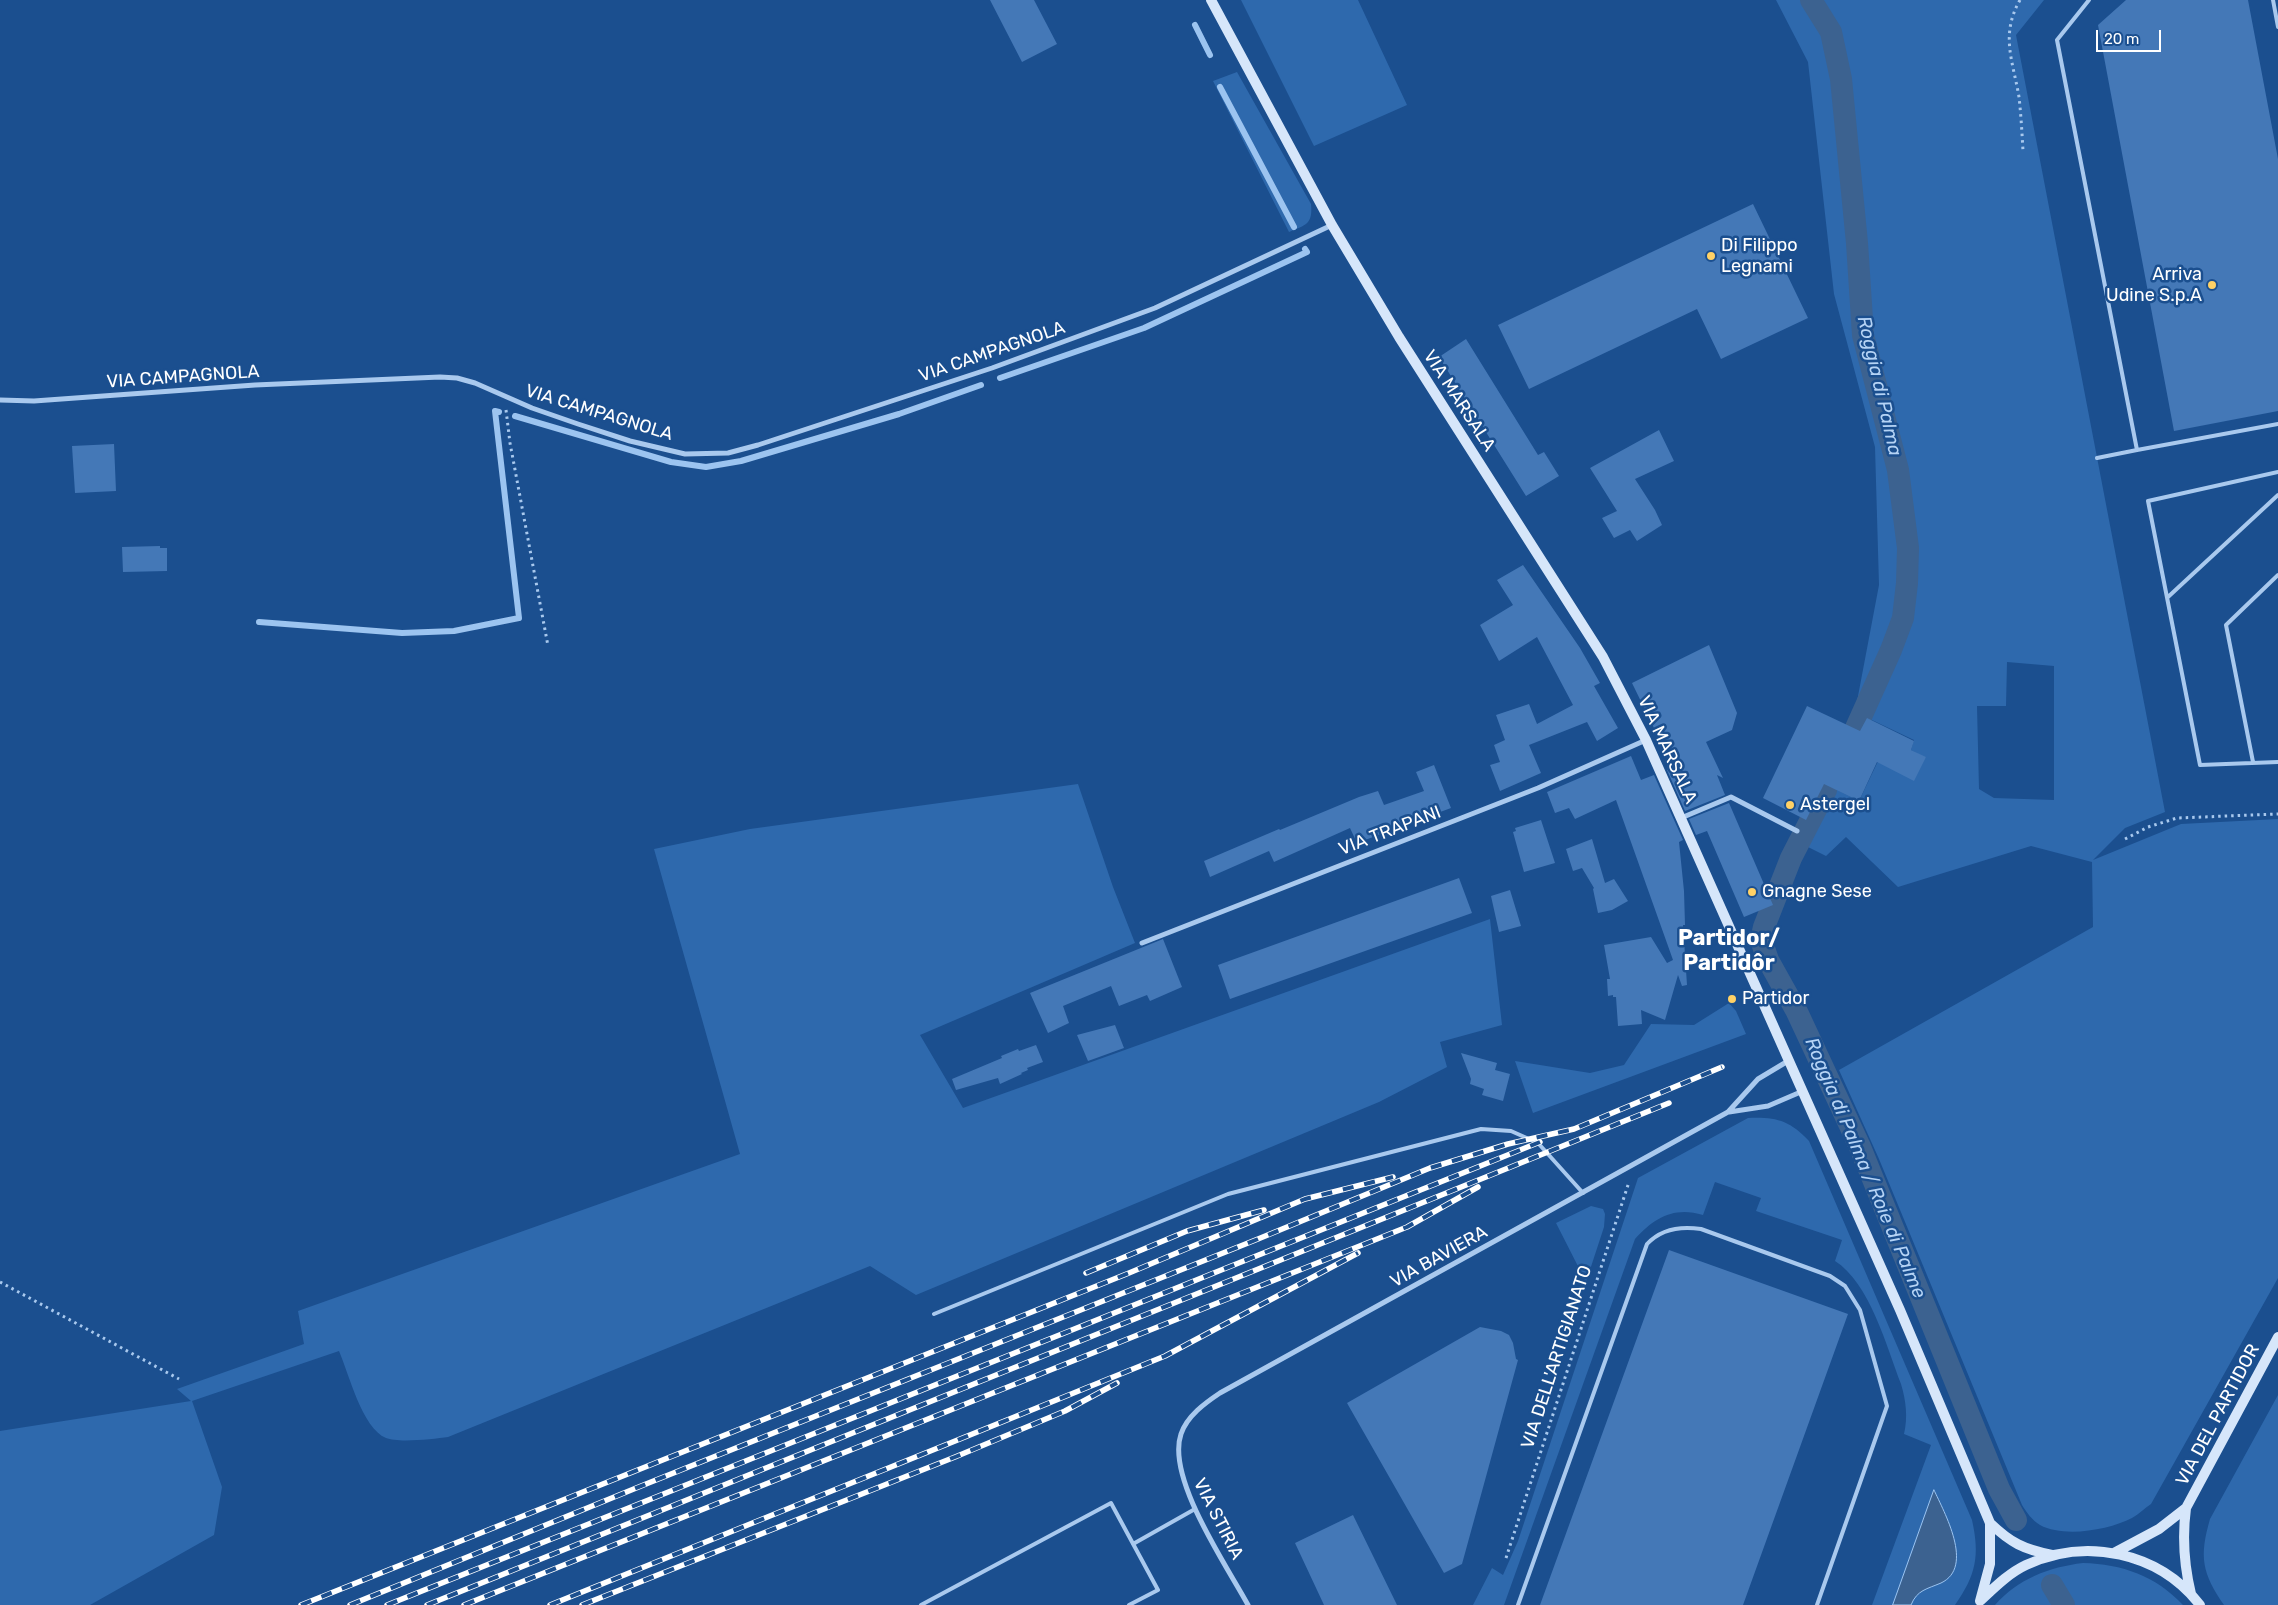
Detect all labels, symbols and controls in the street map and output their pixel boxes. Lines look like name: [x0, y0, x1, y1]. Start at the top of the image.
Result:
scale bar: [2098, 20, 2163, 52]
text: 20 m: [2104, 30, 2139, 48]
place label: Di Filippo Legnami: [1721, 235, 1798, 278]
marker: Di Filippo Legnami: [1705, 250, 1717, 262]
place label: Arriva Udine S.p.A: [2106, 264, 2202, 306]
marker: Arriva Udine S.p.A: [2206, 279, 2218, 291]
water label: Roggia di Palma: [1852, 314, 1906, 458]
street label: VIA CAMPAGNOLA: [916, 317, 1068, 387]
street label: VIA MARSALA: [1418, 346, 1500, 456]
street label: VIA CAMPAGNOLA: [106, 361, 260, 393]
street label: VIA CAMPAGNOLA: [523, 380, 675, 446]
street label: VIA MARSALA: [1633, 693, 1701, 807]
place label: Astergel: [1800, 794, 1870, 816]
marker: Astergel: [1784, 799, 1796, 811]
street label: VIA TRAPANI: [1336, 802, 1444, 860]
place label: Gnagne Sese: [1762, 881, 1872, 903]
marker: Gnagne Sese: [1746, 886, 1758, 898]
district label: Partidor/ Partidôr: [1678, 926, 1780, 978]
place label: Partidor: [1742, 988, 1809, 1010]
marker: Partidor: [1726, 993, 1738, 1005]
water label: Roggia di Palma / Roie di Palme: [1800, 1034, 1930, 1302]
street label: VIA BAVIERA: [1387, 1221, 1491, 1293]
street label: VIA DELL'ARTIGIANATO: [1517, 1263, 1597, 1451]
street label: VIA DEL PARTIDOR: [2172, 1340, 2264, 1490]
street label: VIA STIRIA: [1188, 1475, 1248, 1563]

